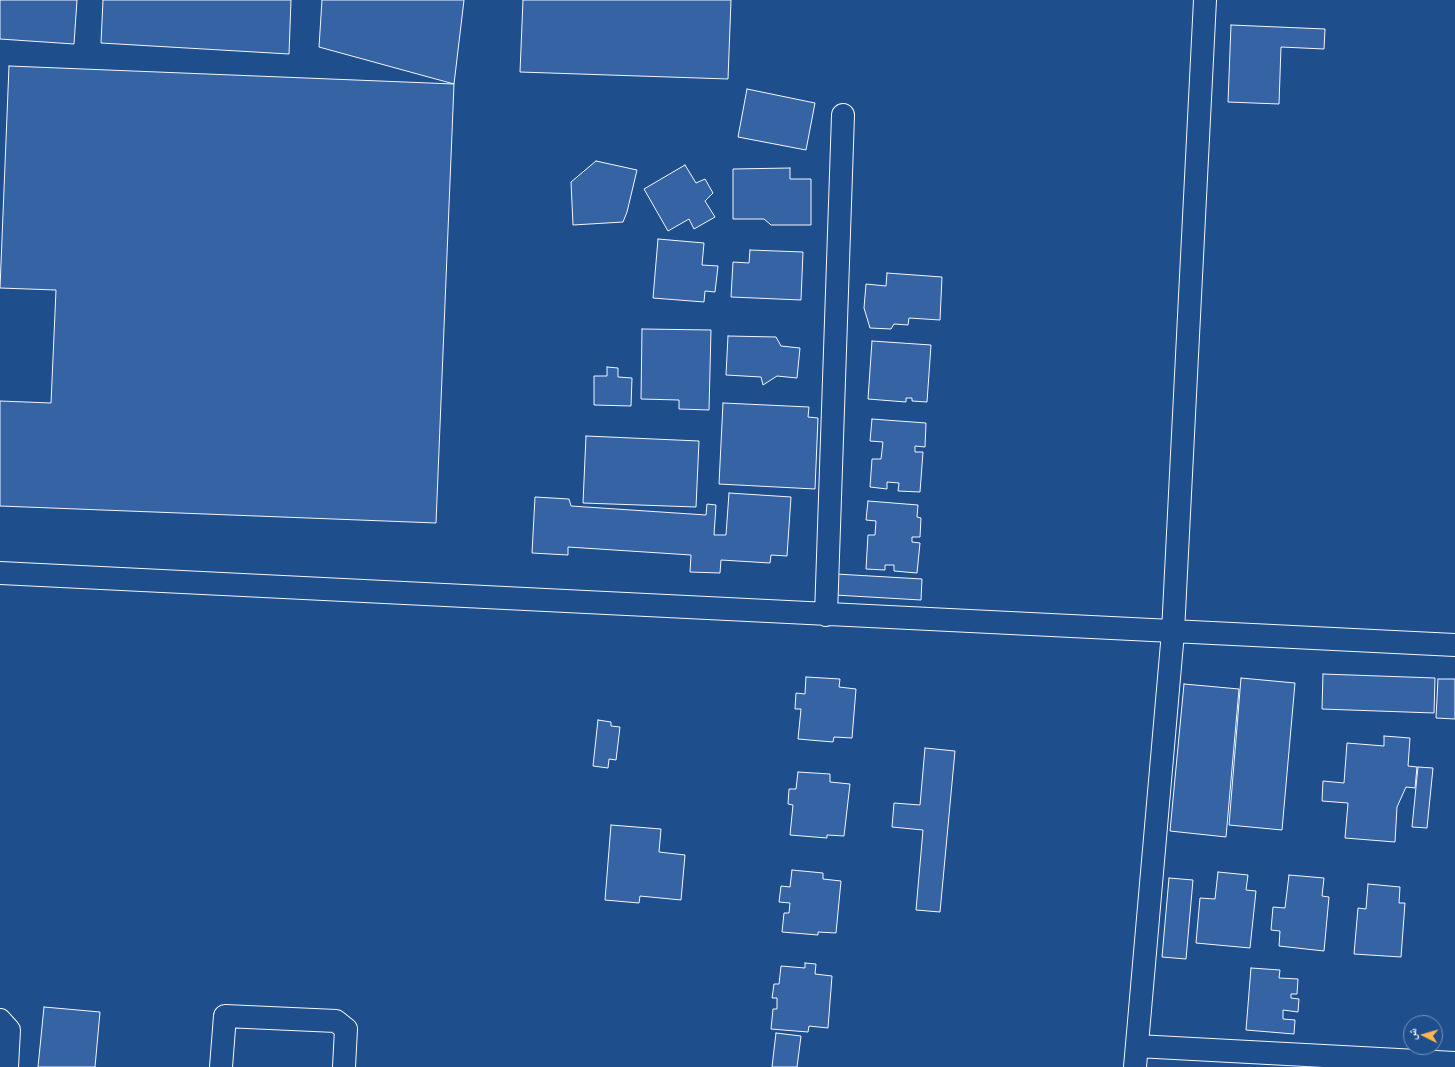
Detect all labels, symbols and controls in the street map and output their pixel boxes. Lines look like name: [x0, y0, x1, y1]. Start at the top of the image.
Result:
north arrow: [1403, 1015, 1443, 1055]
text: ش: [1405, 1028, 1420, 1040]

